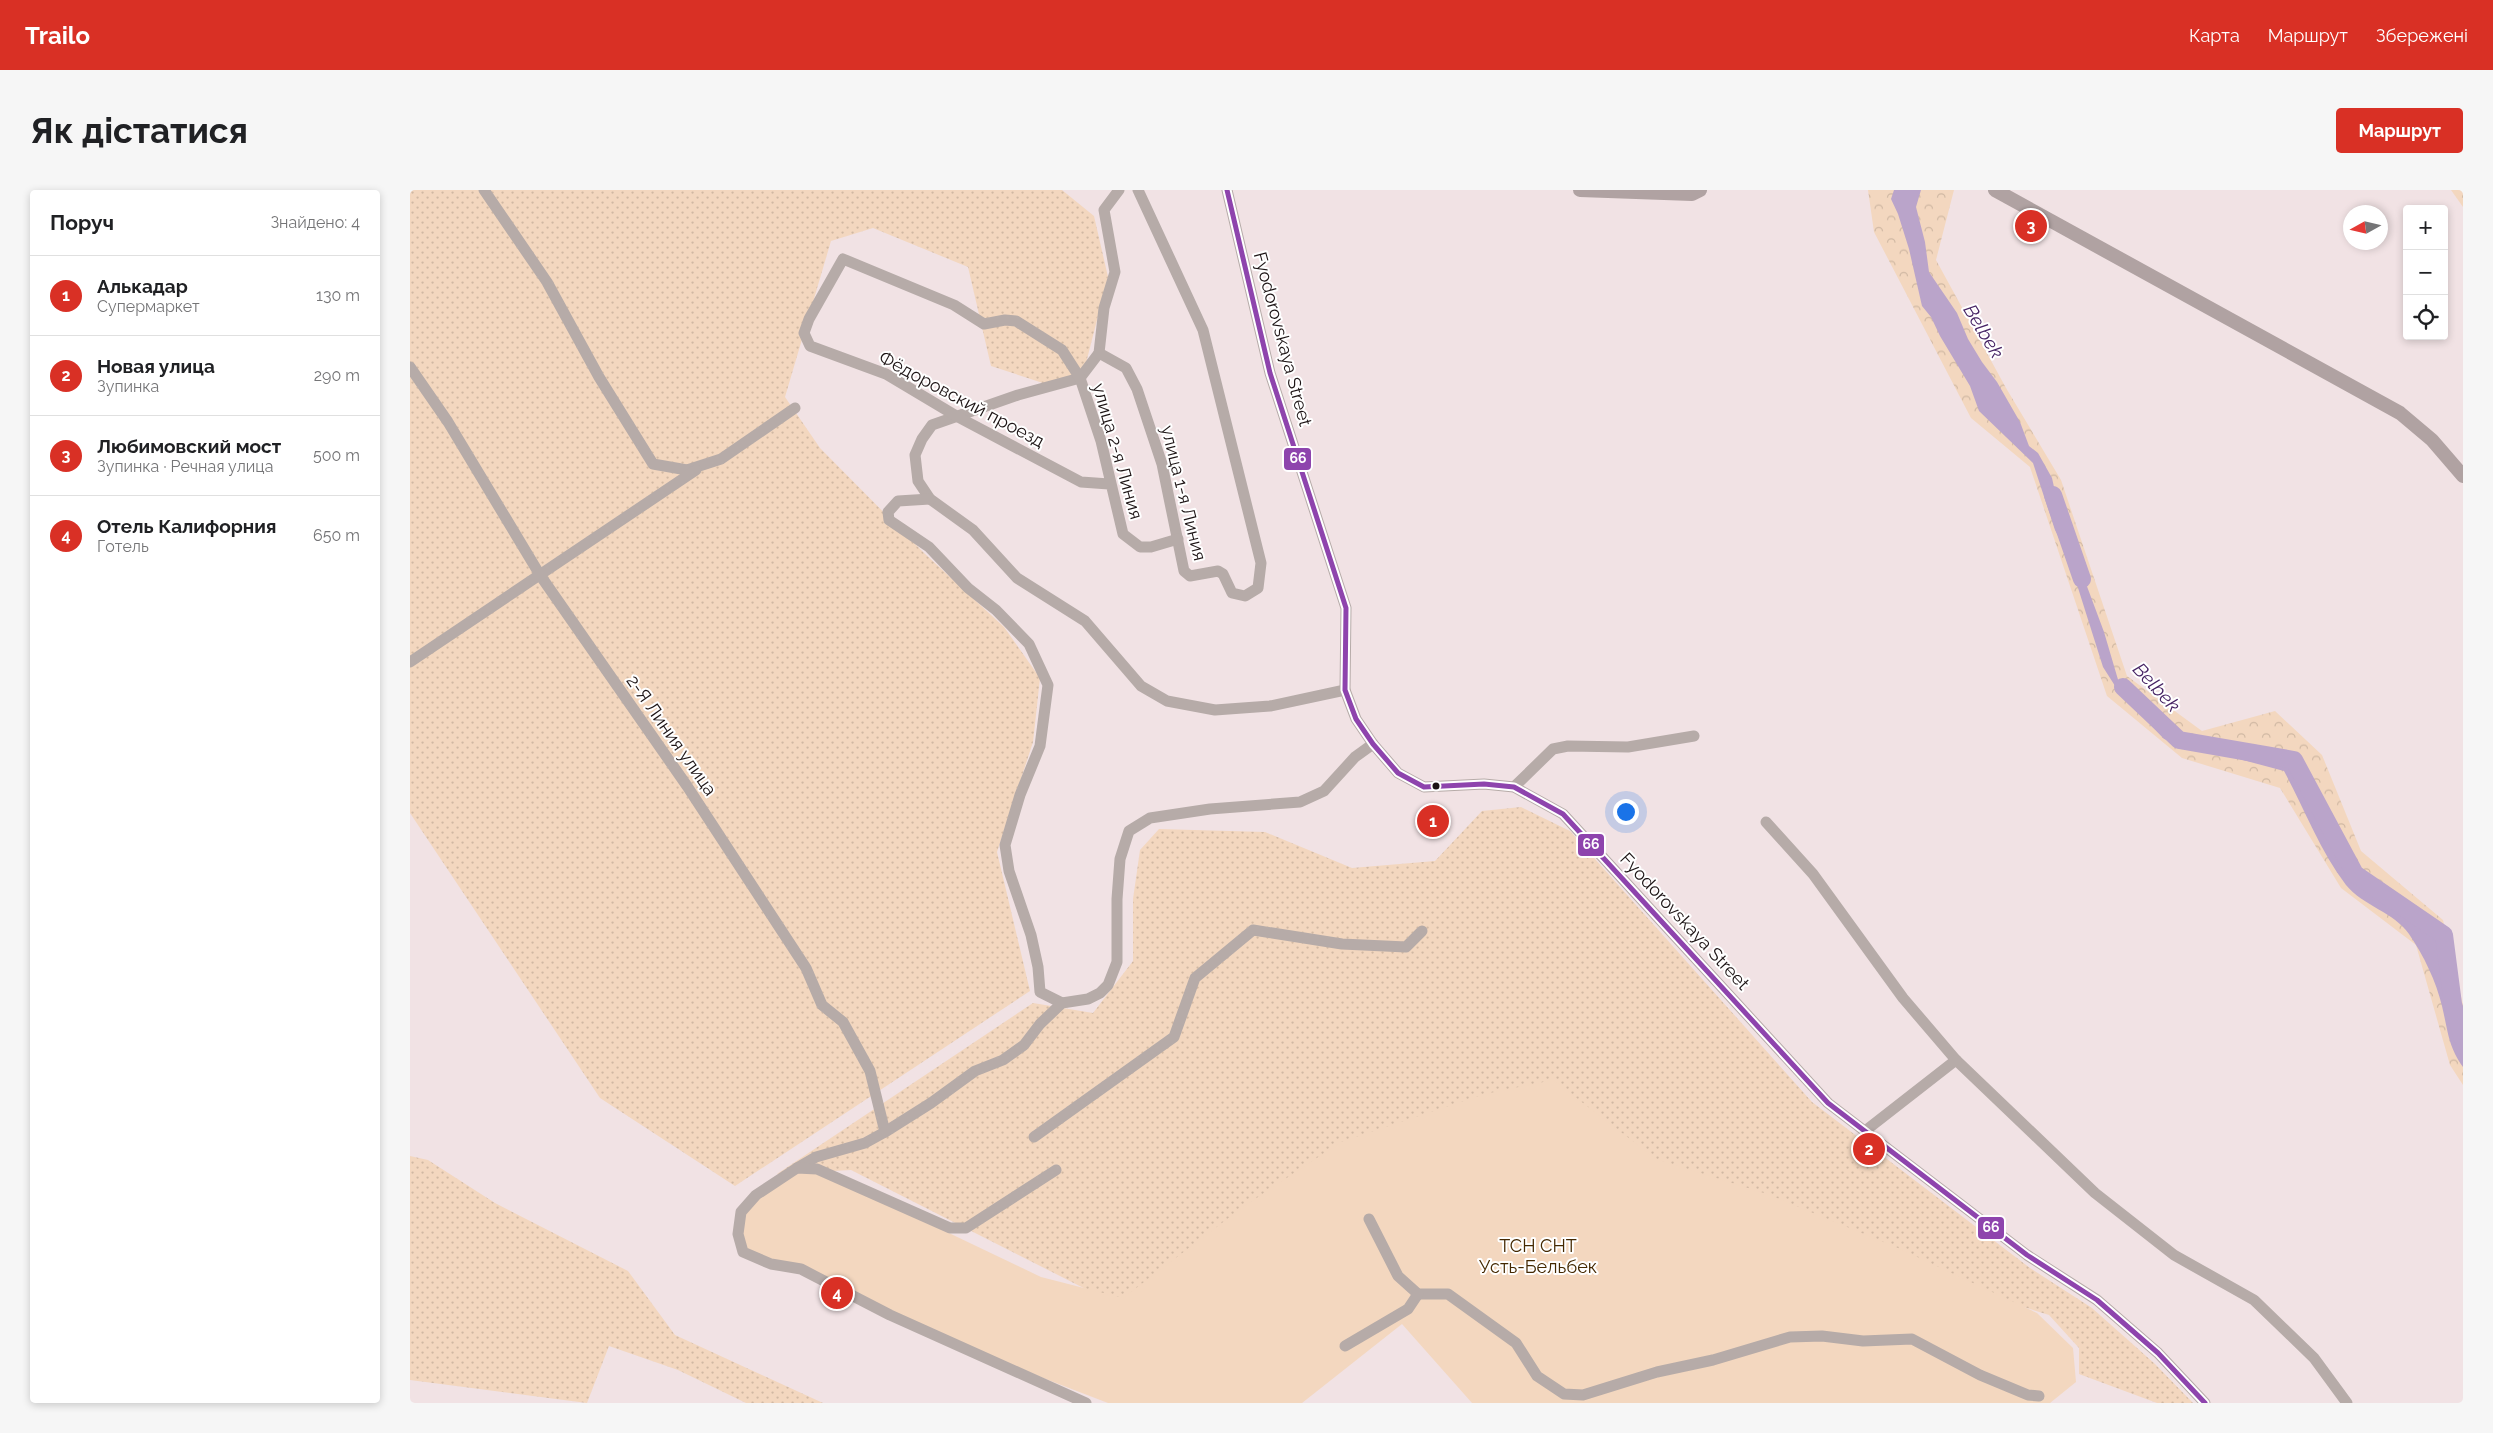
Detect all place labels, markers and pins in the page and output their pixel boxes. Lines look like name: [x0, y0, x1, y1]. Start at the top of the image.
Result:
pin: 3: [2015, 207, 2047, 245]
unlabelled marker: [1431, 781, 1441, 791]
pin: 1: [1417, 802, 1449, 840]
pin: 2: [1853, 1130, 1885, 1168]
pin: 4: [821, 1274, 853, 1312]

